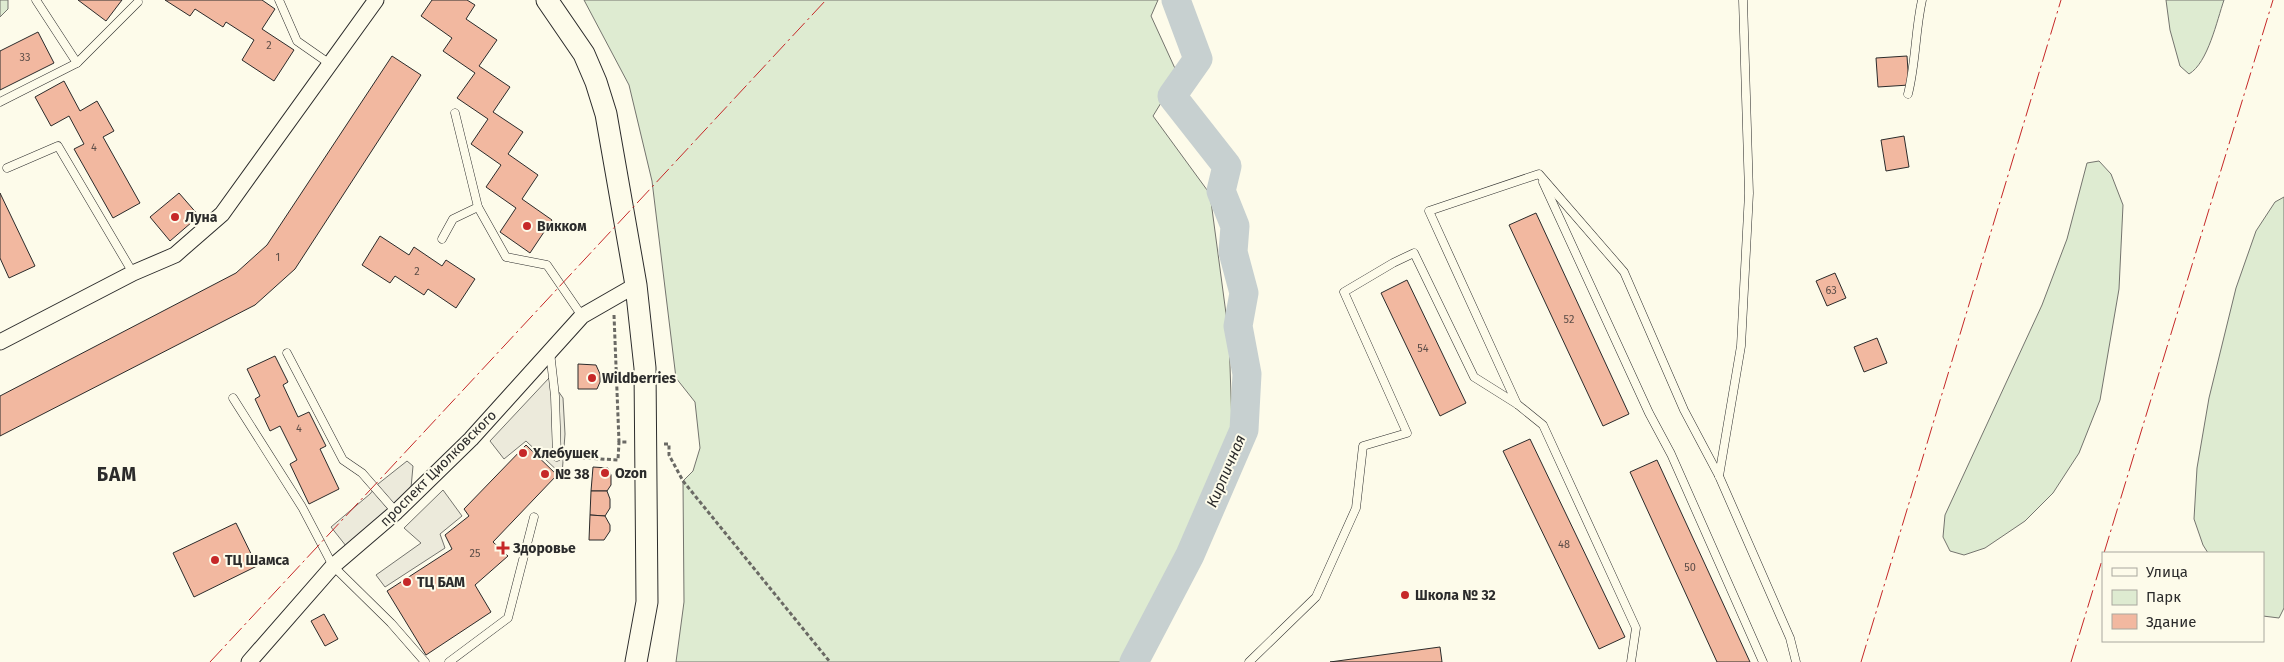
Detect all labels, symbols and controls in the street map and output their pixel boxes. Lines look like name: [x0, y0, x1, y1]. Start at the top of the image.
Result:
house number: 2: [266, 39, 272, 52]
house number: 33: [20, 51, 30, 64]
house number: 4: [91, 141, 97, 154]
place label: Луна: [185, 209, 218, 226]
marker: Луна: [169, 211, 181, 223]
place label: Викком: [537, 218, 587, 235]
marker: Викком: [521, 220, 533, 232]
house number: 1: [276, 251, 280, 264]
house number: 2: [414, 265, 420, 278]
house number: 63: [1825, 284, 1837, 297]
house number: 52: [1564, 313, 1574, 326]
house number: 54: [1417, 342, 1429, 355]
place label: Wildberries: [602, 370, 676, 387]
marker: Wildberries: [586, 372, 598, 384]
street label: проспект Циолковского: [377, 407, 500, 530]
house number: 4: [296, 422, 302, 435]
water label: Кирпичная: [1203, 432, 1249, 510]
place label: Хлебушек: [532, 445, 599, 462]
marker: Хлебушек: [517, 447, 529, 459]
district label: БАМ: [97, 463, 137, 486]
place label: Ozon: [615, 465, 647, 482]
place label: № 38: [555, 466, 590, 483]
marker: Ozon: [599, 467, 611, 479]
marker: № 38: [539, 468, 551, 480]
house number: 48: [1558, 538, 1570, 551]
place label: Здоровье: [512, 540, 576, 557]
marker: Здоровье: [497, 542, 509, 554]
house number: 25: [470, 547, 481, 560]
place label: ТЦ Шамса: [225, 552, 290, 569]
legend: [2102, 552, 2264, 642]
marker: ТЦ Шамса: [209, 554, 221, 566]
house number: 50: [1684, 561, 1696, 574]
text: Улица: [2146, 563, 2188, 581]
place label: ТЦ БАМ: [417, 574, 465, 591]
marker: ТЦ БАМ: [401, 576, 413, 588]
place label: Школа № 32: [1415, 587, 1496, 604]
text: Парк: [2146, 588, 2181, 606]
marker: Школа № 32: [1399, 589, 1411, 601]
text: Здание: [2146, 613, 2196, 631]

